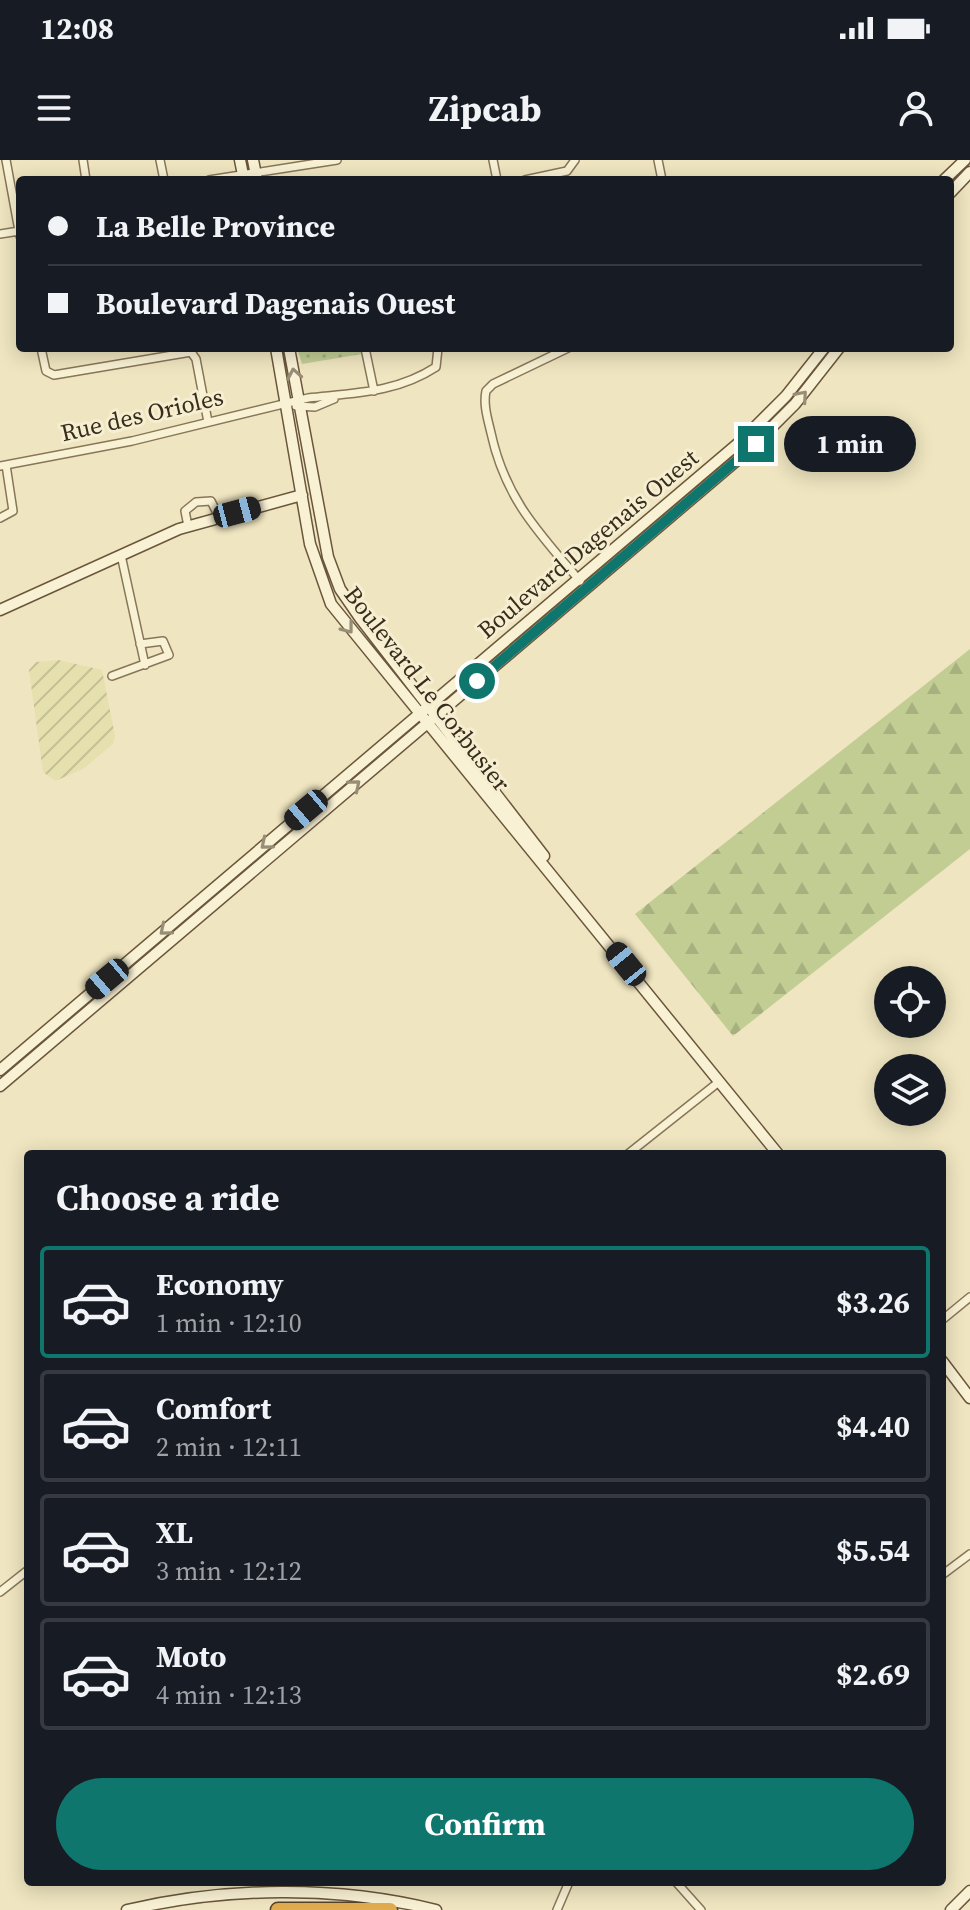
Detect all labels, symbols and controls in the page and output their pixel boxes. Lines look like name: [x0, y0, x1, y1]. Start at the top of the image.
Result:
text: 12:08: [40, 8, 114, 49]
text: Zipcab: [428, 84, 542, 133]
icon: menu: [32, 86, 76, 130]
icon: person: [894, 86, 938, 130]
text: La Belle Province: [96, 206, 335, 247]
text: Boulevard Dagenais Ouest: [96, 283, 455, 324]
one-way arrow: [286, 367, 303, 381]
street label: Rue des Orioles: [57, 380, 226, 449]
one-way arrow: [792, 390, 807, 405]
callout: 1 min: [784, 416, 916, 472]
route end: [738, 426, 774, 462]
text: 1 min: [816, 426, 884, 462]
street label: Boulevard Dagenais Ouest: [470, 441, 705, 646]
car: [211, 494, 263, 530]
street label: Boulevard Le Corbusier: [337, 579, 518, 798]
one-way arrow: [339, 619, 353, 634]
route start: [459, 663, 495, 699]
one-way arrow: [345, 780, 360, 795]
car: [280, 785, 332, 835]
one-way arrow: [261, 834, 276, 849]
one-way arrow: [159, 920, 174, 935]
car: [602, 938, 650, 990]
car: [81, 954, 133, 1004]
map controls: [874, 966, 946, 1126]
button: locate: [874, 966, 946, 1038]
button: layers: [874, 1054, 946, 1126]
text: Choose a ride: [56, 1173, 279, 1222]
text: Economy: [156, 1264, 284, 1305]
icon: car: [60, 1266, 132, 1338]
text: $3.26: [836, 1282, 910, 1323]
text: 1 min · 12:10: [156, 1305, 302, 1341]
text: Comfort: [156, 1388, 271, 1429]
icon: car: [60, 1390, 132, 1462]
text: $4.40: [836, 1406, 910, 1447]
text: 2 min · 12:11: [156, 1429, 302, 1465]
text: XL: [156, 1512, 193, 1553]
icon: car: [60, 1514, 132, 1586]
text: $5.54: [836, 1530, 910, 1571]
text: 3 min · 12:12: [156, 1553, 302, 1589]
text: Moto: [156, 1636, 227, 1677]
icon: car: [60, 1638, 132, 1710]
text: $2.69: [836, 1654, 910, 1695]
text: 4 min · 12:13: [156, 1677, 302, 1713]
button: Confirm: [56, 1778, 914, 1870]

